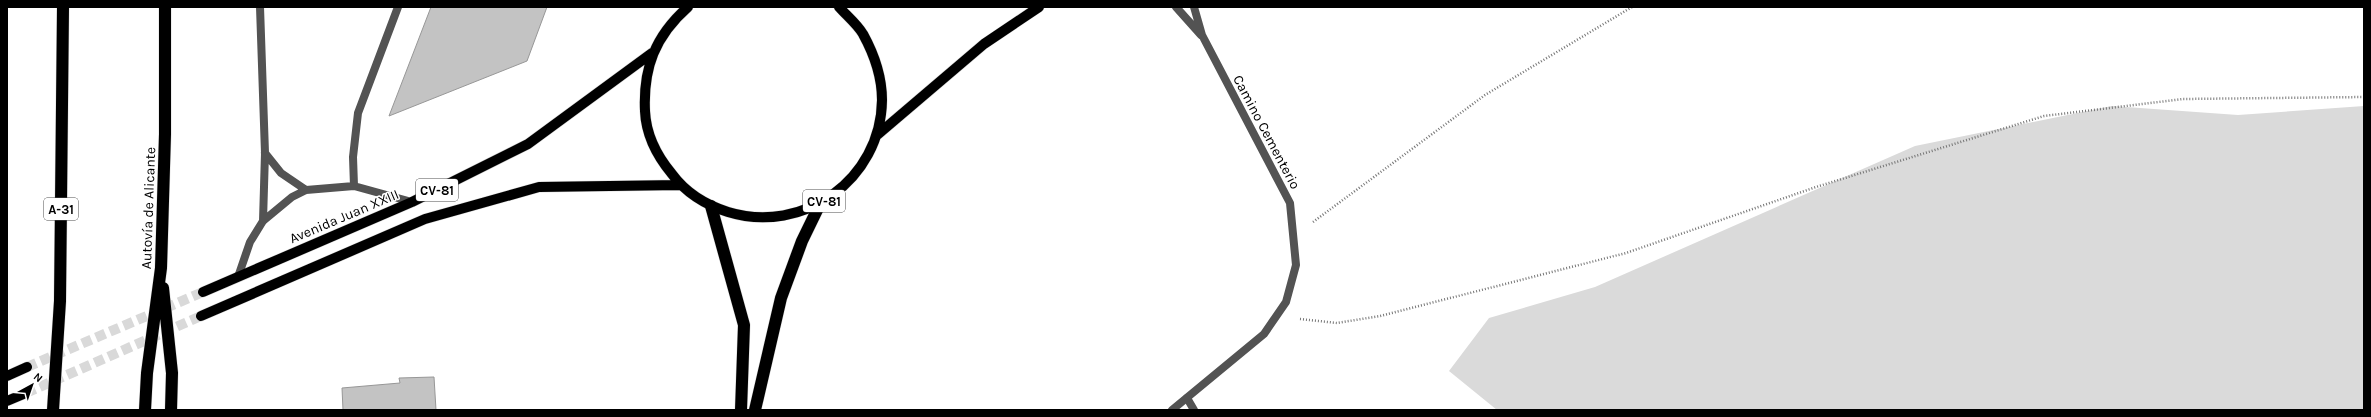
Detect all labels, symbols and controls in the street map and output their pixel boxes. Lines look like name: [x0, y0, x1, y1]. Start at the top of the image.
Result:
street label: Camino Cementerio: [1229, 72, 1304, 192]
street label: Autovía de Alicante: [138, 147, 159, 270]
road number: CV-81: [416, 179, 458, 201]
street label: Avenida Juan XXIII: [287, 186, 401, 247]
road number: CV-81: [803, 190, 845, 212]
road number: A-31: [44, 198, 78, 220]
north arrow: [12, 365, 52, 405]
text: N: [31, 370, 45, 385]

